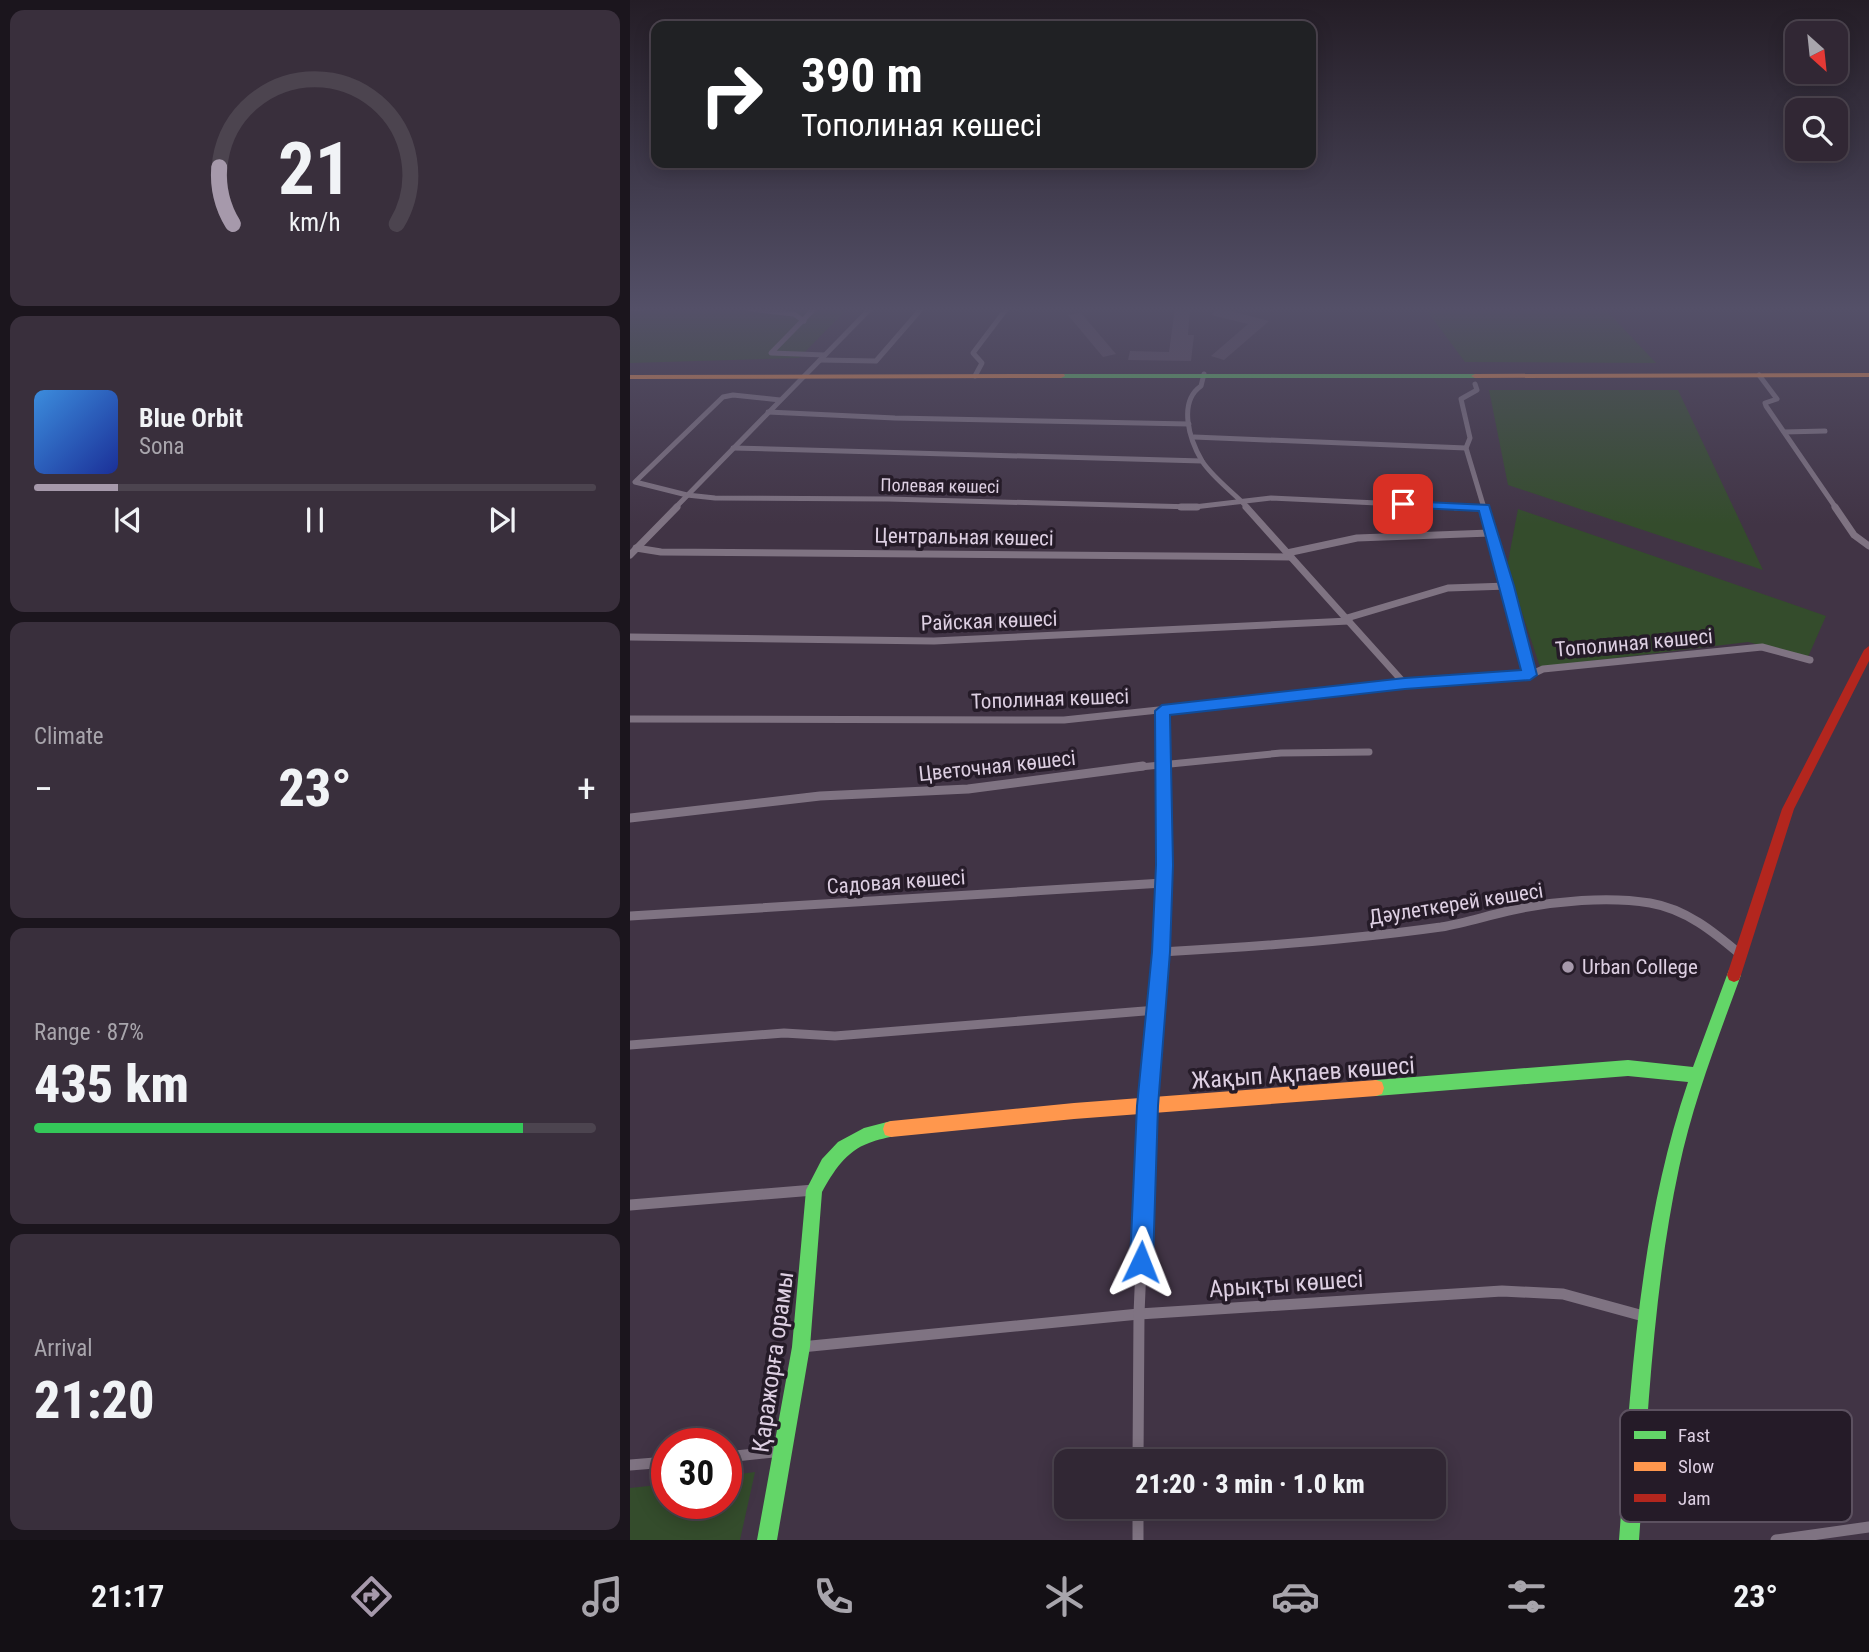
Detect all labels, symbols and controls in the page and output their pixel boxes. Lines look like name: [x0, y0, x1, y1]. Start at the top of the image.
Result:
north arrow: [1785, 21, 1848, 84]
map controls: [1785, 21, 1848, 161]
text: 390 m: [801, 47, 923, 104]
icon: right: [686, 49, 777, 140]
button: search: [1785, 98, 1848, 161]
text: Тополиная көшесі: [801, 106, 1042, 144]
text: 21: [278, 126, 352, 212]
text: km/h: [289, 208, 341, 237]
text: Blue Orbit: [139, 403, 243, 433]
text: Sona: [139, 433, 185, 460]
street label: Полевая көшесі: [880, 474, 1000, 497]
pin: [1373, 474, 1433, 534]
icon: arrive: [1384, 485, 1422, 523]
icon: previous: [109, 501, 147, 539]
icon: pause: [296, 501, 334, 539]
icon: next: [483, 501, 521, 539]
street label: Центральная көшесі: [874, 523, 1054, 551]
street label: Райская көшесі: [920, 607, 1058, 635]
street label: Тополиная көшесі: [1554, 624, 1714, 662]
street label: Тополиная көшесі: [971, 684, 1129, 714]
text: Climate: [34, 723, 104, 750]
street label: Цветочная көшесі: [917, 746, 1077, 786]
text: 23°: [278, 758, 352, 819]
text: −: [34, 767, 53, 811]
text: +: [577, 767, 596, 811]
street label: Садовая көшесі: [826, 865, 966, 899]
street label: Дәулеткерей көшесі: [1367, 878, 1545, 930]
place label: Urban College: [1582, 955, 1698, 979]
marker: Urban College: [1560, 959, 1576, 975]
text: Range · 87%: [34, 1019, 144, 1046]
street label: Жақып Ақпаев көшесі: [1190, 1051, 1416, 1095]
text: 435 km: [34, 1054, 189, 1115]
position arrow: [1104, 1225, 1178, 1299]
street label: Арықты көшесі: [1208, 1265, 1364, 1303]
street label: Қаражорға орамы: [746, 1270, 800, 1454]
text: Arrival: [34, 1335, 93, 1362]
text: 21:20: [34, 1370, 154, 1431]
legend: [1620, 1410, 1852, 1522]
text: Fast: [1678, 1424, 1710, 1447]
speed limit sign: 30: [651, 1428, 742, 1519]
text: Slow: [1678, 1455, 1714, 1478]
text: 21:20 · 3 min · 1.0 km: [1135, 1469, 1365, 1499]
text: Jam: [1678, 1487, 1711, 1510]
icon: directions: [347, 1572, 396, 1621]
icon: music: [578, 1572, 627, 1621]
icon: phone: [809, 1572, 858, 1621]
icon: climate: [1040, 1572, 1089, 1621]
icon: car: [1271, 1572, 1320, 1621]
icon: filters: [1502, 1572, 1551, 1621]
text: 21:17: [91, 1577, 164, 1615]
text: 23°: [1733, 1577, 1778, 1615]

